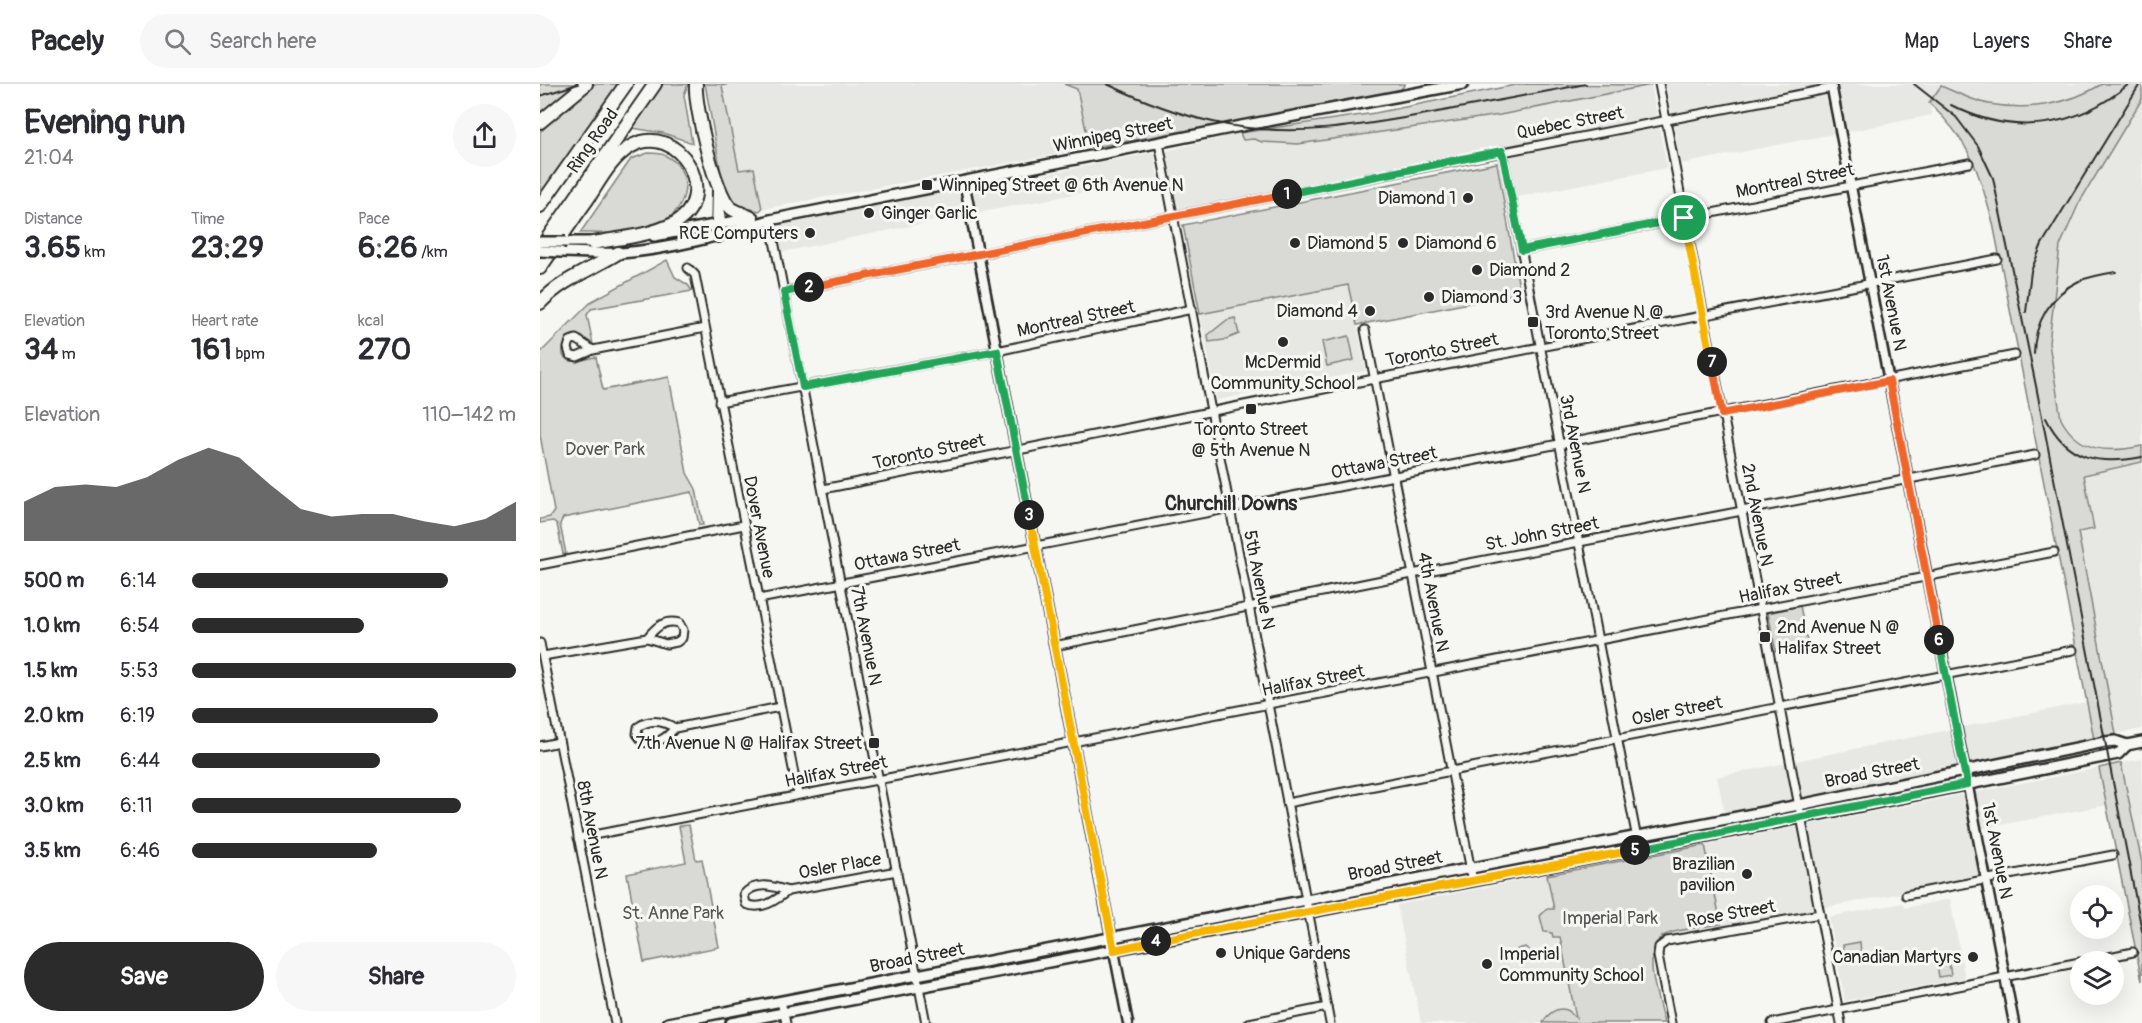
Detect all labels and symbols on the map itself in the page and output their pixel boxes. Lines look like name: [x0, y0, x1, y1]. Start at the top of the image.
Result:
street label: Quebec Street: [1515, 101, 1626, 145]
street label: Ring Road: [562, 104, 624, 178]
street label: Winnipeg Street: [1051, 112, 1175, 158]
street label: Montreal Street: [1734, 158, 1857, 204]
place label: Winnipeg Street @ 6th Avenue N: [939, 174, 1184, 197]
marker: Winnipeg Street @ 6th Avenue N: [920, 178, 934, 192]
pin: 1: [1272, 179, 1302, 209]
place label: Diamond 1: [1378, 187, 1456, 210]
marker: Diamond 1: [1461, 191, 1475, 205]
pin: [1658, 192, 1709, 243]
place label: Ginger Garlic: [881, 202, 978, 225]
marker: Ginger Garlic: [862, 206, 876, 220]
place label: RCE Computers: [679, 222, 798, 245]
marker: RCE Computers: [803, 226, 817, 240]
place label: Diamond 5: [1307, 232, 1388, 255]
place label: Diamond 6: [1415, 232, 1497, 255]
marker: Diamond 5: [1288, 236, 1302, 250]
marker: Diamond 6: [1396, 236, 1410, 250]
street label: 1st Avenue N: [1870, 253, 1912, 353]
place label: Diamond 2: [1489, 259, 1570, 282]
marker: Diamond 2: [1470, 263, 1484, 277]
pin: 2: [794, 272, 824, 302]
place label: Diamond 3: [1441, 286, 1522, 309]
marker: Diamond 3: [1422, 290, 1436, 304]
street label: Montreal Street: [1015, 295, 1138, 343]
place label: Diamond 4: [1276, 300, 1359, 323]
place label: 3rd Avenue N @ Toronto Street: [1545, 301, 1664, 345]
marker: Diamond 4: [1363, 304, 1377, 318]
marker: 3rd Avenue N @ Toronto Street: [1526, 315, 1540, 329]
street label: Toronto Street: [1384, 328, 1501, 372]
marker: McDermid Community School: [1276, 335, 1290, 349]
pin: 7: [1697, 347, 1727, 377]
place label: McDermid Community School: [1210, 351, 1356, 395]
street label: 3rd Avenue N: [1554, 393, 1596, 495]
marker: Toronto Street @ 5th Avenue N: [1244, 402, 1258, 416]
place label: Toronto Street @ 5th Avenue N: [1191, 418, 1311, 462]
street label: Toronto Street: [871, 429, 988, 475]
park label: Dover Park: [565, 438, 645, 461]
street label: Ottawa Street: [1329, 441, 1440, 485]
street label: 2nd Avenue N: [1736, 462, 1778, 568]
street label: Dover Avenue: [738, 474, 780, 580]
district label: Churchill Downs: [1165, 491, 1297, 516]
pin: 3: [1014, 500, 1044, 530]
street label: St. John Street: [1483, 512, 1601, 556]
street label: 5th Avenue N: [1238, 528, 1280, 632]
street label: Ottawa Street: [852, 533, 963, 577]
street label: 4th Avenue N: [1412, 550, 1454, 654]
street label: Halifax Street: [1737, 567, 1844, 609]
street label: 7th Avenue N: [845, 584, 887, 688]
place label: 2nd Avenue N @ Halifax Street: [1777, 616, 1900, 660]
pin: 6: [1924, 625, 1954, 655]
marker: 2nd Avenue N @ Halifax Street: [1758, 630, 1772, 644]
street label: Halifax Street: [1260, 660, 1367, 702]
street label: Osler Street: [1630, 691, 1725, 731]
place label: 7th Avenue N @ Halifax Street: [635, 732, 863, 755]
marker: 7th Avenue N @ Halifax Street: [867, 736, 881, 750]
street label: Halifax Street: [783, 751, 890, 793]
street label: Broad Street: [1823, 752, 1922, 793]
street label: 8th Avenue N: [571, 779, 613, 881]
street label: 1st Avenue N: [1976, 801, 2018, 901]
pin: 5: [1620, 835, 1650, 865]
street label: Broad Street: [1346, 845, 1445, 886]
street label: Osler Place: [797, 847, 883, 885]
place label: Brazilian pavilion: [1672, 853, 1735, 897]
marker: Brazilian pavilion: [1740, 867, 1754, 881]
street label: Rose Street: [1685, 895, 1778, 933]
park label: St. Anne Park: [622, 902, 724, 925]
park label: Imperial Park: [1562, 907, 1659, 930]
pin: 4: [1141, 926, 1171, 956]
street label: Broad Street: [868, 937, 967, 978]
place label: Unique Gardens: [1233, 942, 1350, 965]
place label: Imperial Community School: [1499, 943, 1644, 987]
marker: Unique Gardens: [1214, 946, 1228, 960]
place label: Canadian Martyrs: [1832, 946, 1961, 969]
marker: Canadian Martyrs: [1966, 950, 1980, 964]
marker: Imperial Community School: [1480, 957, 1494, 971]

